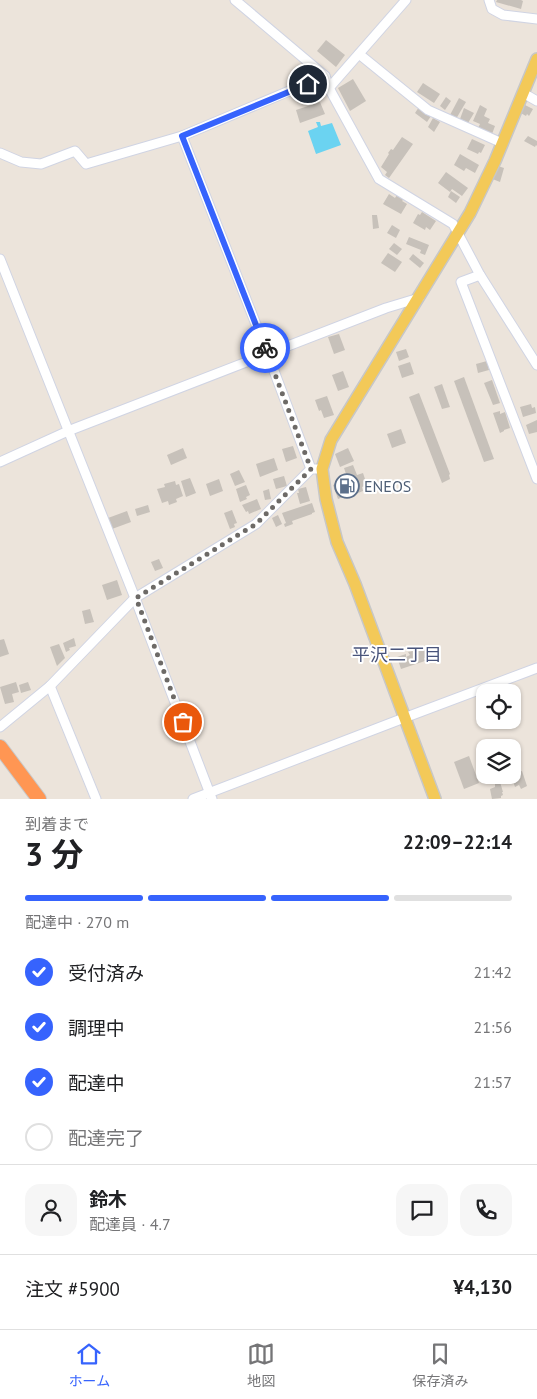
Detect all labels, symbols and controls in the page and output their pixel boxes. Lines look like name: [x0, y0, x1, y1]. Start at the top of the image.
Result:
pin: [287, 63, 329, 105]
icon: home: [294, 70, 322, 98]
courier: [240, 323, 290, 373]
icon: bike: [251, 334, 279, 362]
fuel station icon: ENEOS: [334, 473, 360, 499]
place label: ENEOS: [364, 476, 411, 496]
district label: 平沢二丁目: [352, 643, 442, 666]
map controls: [476, 684, 521, 784]
button: locate: [476, 684, 521, 729]
pin: [162, 701, 204, 743]
icon: bag: [169, 708, 197, 736]
button: layers: [476, 739, 521, 784]
text: 到着まで: [25, 814, 89, 834]
text: 22:09–22:14: [403, 830, 512, 854]
text: 3 分: [25, 833, 83, 875]
text: 配達中 · 270 m: [25, 912, 129, 932]
icon: check: [25, 958, 53, 986]
text: 受付済み: [68, 961, 144, 985]
text: 21:42: [474, 962, 512, 982]
icon: check: [25, 1013, 53, 1041]
text: 調理中: [68, 1016, 125, 1040]
text: 21:56: [474, 1017, 512, 1037]
icon: check: [25, 1068, 53, 1096]
text: 配達中: [68, 1071, 125, 1095]
text: 21:57: [474, 1072, 512, 1092]
text: 配達完了: [68, 1126, 144, 1150]
button: person: [25, 1184, 77, 1236]
button: chat: [396, 1184, 448, 1236]
button: phone: [460, 1184, 512, 1236]
text: 鈴木: [89, 1187, 127, 1211]
text: 配達員 · 4.7: [89, 1214, 171, 1234]
text: ¥4,130: [453, 1275, 512, 1299]
text: 注文 #5900: [25, 1277, 120, 1301]
tab: ホーム: [69, 1340, 110, 1390]
tab: 地図: [247, 1340, 275, 1390]
tab: 保存済み: [412, 1340, 468, 1390]

